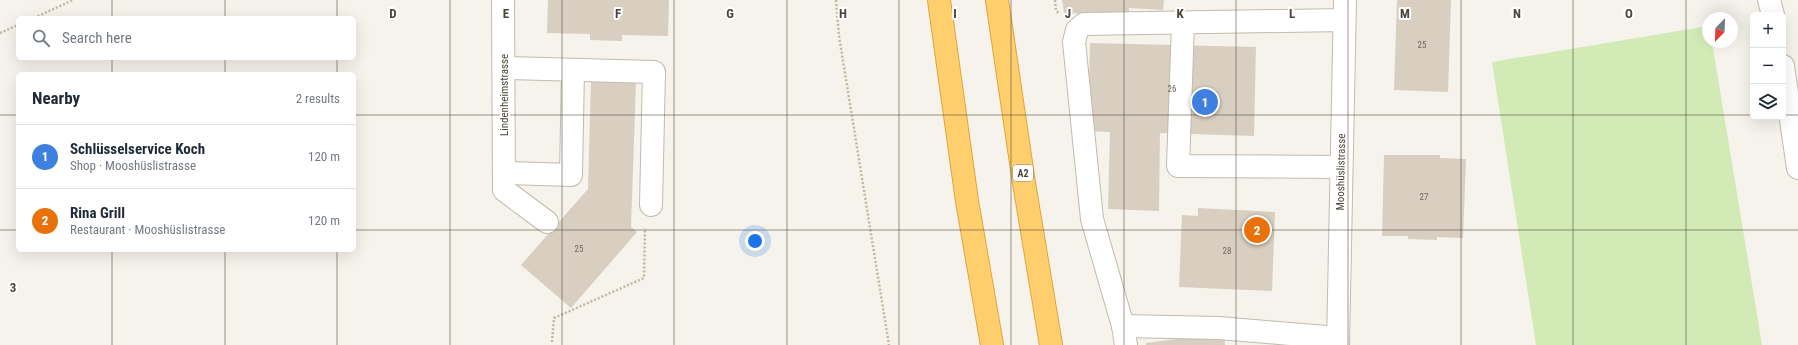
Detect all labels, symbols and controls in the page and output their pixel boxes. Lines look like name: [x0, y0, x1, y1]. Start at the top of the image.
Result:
text: D: [389, 6, 397, 21]
text: E: [503, 6, 510, 21]
text: F: [615, 6, 621, 21]
text: G: [726, 6, 734, 21]
text: H: [839, 6, 847, 21]
text: I: [953, 6, 957, 21]
text: J: [1065, 6, 1071, 21]
text: K: [1176, 6, 1184, 21]
text: L: [1289, 6, 1295, 21]
text: M: [1400, 6, 1410, 21]
text: N: [1513, 6, 1521, 21]
text: O: [1625, 6, 1633, 21]
north arrow: [1702, 12, 1738, 48]
map controls: [1750, 12, 1786, 120]
button: +: [1750, 12, 1786, 48]
search box: [16, 16, 356, 60]
icon: search: [30, 27, 52, 49]
text: Search here: [62, 29, 132, 47]
house number: 25: [1418, 40, 1427, 50]
button: −: [1750, 48, 1786, 84]
street label: Lindenheimstrasse: [498, 54, 511, 136]
house number: 26: [1168, 84, 1176, 94]
button: layers: [1750, 84, 1786, 120]
pin: 1: [1192, 87, 1218, 117]
text: Nearby: [32, 88, 80, 108]
text: 2 results: [296, 91, 340, 106]
street label: Mooshüslistrasse: [1334, 133, 1348, 211]
text: Schlüsselservice Koch: [70, 140, 205, 158]
text: 1: [42, 149, 48, 164]
text: 120 m: [308, 149, 340, 164]
text: Shop · Mooshüslistrasse: [70, 158, 196, 173]
road number: A2: [1013, 165, 1033, 181]
house number: 27: [1420, 192, 1429, 202]
text: Rina Grill: [70, 204, 125, 222]
text: 2: [42, 213, 48, 228]
text: 120 m: [308, 213, 340, 228]
pin: 2: [1244, 215, 1270, 245]
text: Restaurant · Mooshüslistrasse: [70, 222, 225, 237]
your location: [745, 231, 765, 251]
house number: 25: [575, 244, 584, 254]
house number: 28: [1223, 246, 1231, 256]
text: 3: [10, 280, 16, 295]

